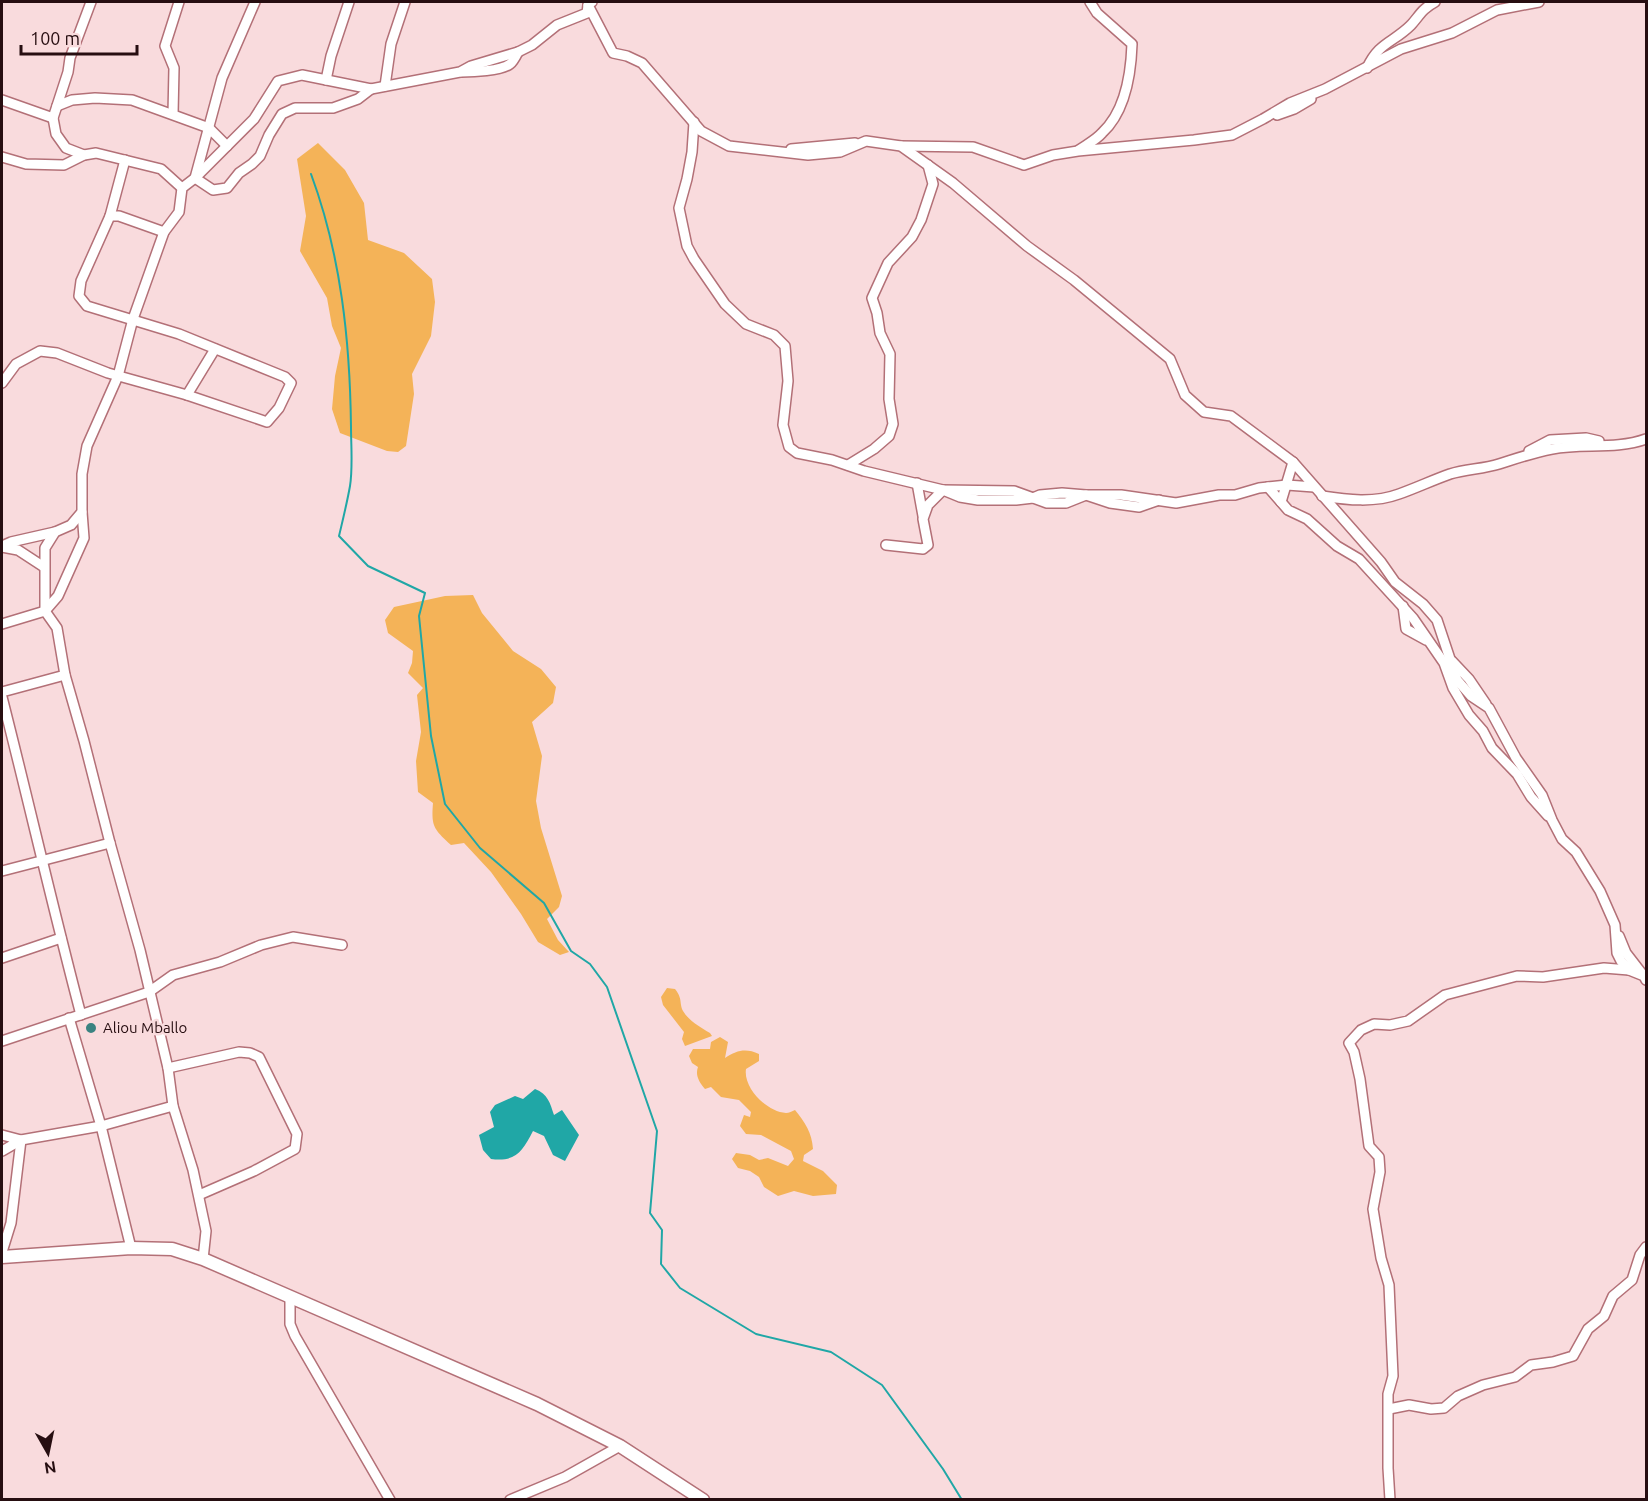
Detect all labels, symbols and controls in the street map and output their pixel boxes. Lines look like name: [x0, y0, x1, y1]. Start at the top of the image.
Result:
scale bar: [21, 18, 136, 56]
text: 100 m: [30, 28, 80, 48]
place label: Aliou Mballo: [103, 1019, 187, 1036]
marker: Aliou Mballo: [84, 1021, 98, 1035]
north arrow: [18, 1423, 78, 1483]
text: N: [43, 1458, 58, 1478]

